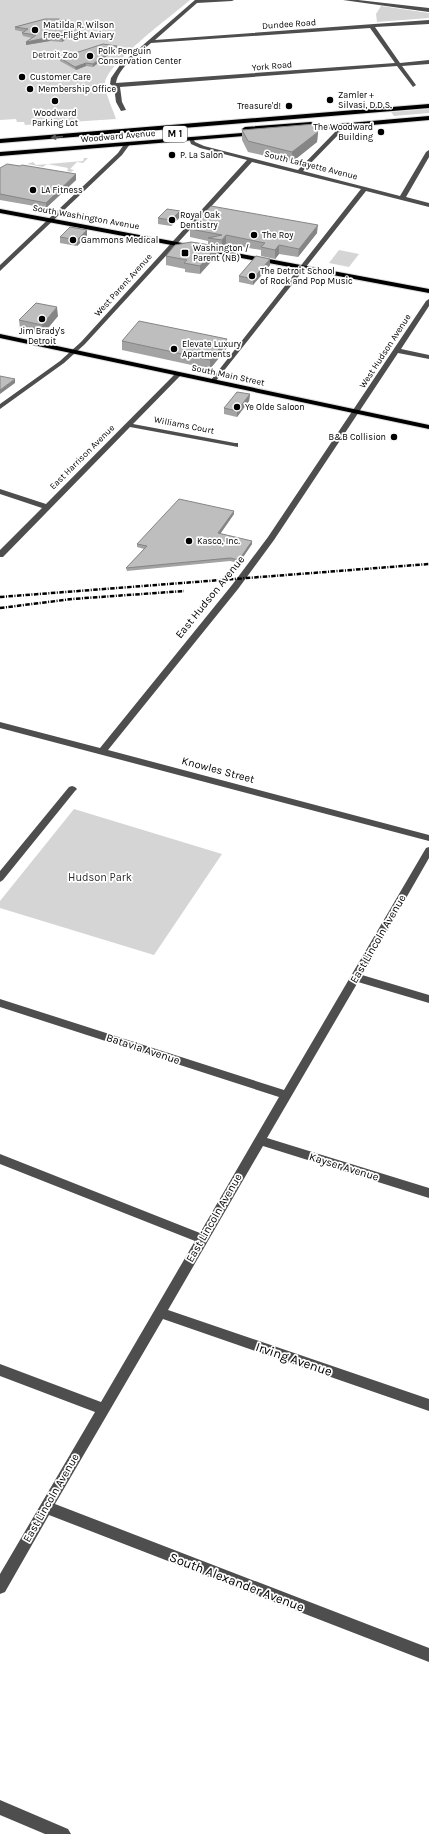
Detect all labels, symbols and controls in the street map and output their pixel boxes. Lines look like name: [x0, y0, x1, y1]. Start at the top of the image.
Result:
street label: Dundee Road: [262, 17, 316, 31]
place label: Matilda R. Wilson Free-Flight Aviary: [43, 20, 115, 40]
marker: Matilda R. Wilson Free-Flight Aviary: [30, 25, 40, 35]
place label: Polk Penguin Conservation Center: [98, 46, 182, 66]
park label: Detroit Zoo: [32, 50, 78, 60]
marker: Polk Penguin Conservation Center: [85, 51, 95, 61]
street label: York Road: [251, 59, 293, 73]
marker: Customer Care: [17, 72, 27, 82]
place label: Customer Care: [30, 72, 91, 82]
marker: Membership Office: [25, 84, 35, 94]
place label: Membership Office: [38, 84, 116, 94]
place label: Zamler + Silvasi, D.D.S.: [338, 90, 392, 110]
marker: Zamler + Silvasi, D.D.S.: [325, 95, 335, 105]
marker: Woodward Parking Lot: [50, 96, 60, 106]
place label: Treasure'd!: [237, 101, 281, 111]
marker: Treasure'd!: [284, 101, 294, 111]
place label: Woodward Parking Lot: [32, 108, 79, 128]
place label: The Woodward Building: [313, 122, 373, 142]
road number: M 1: [163, 126, 187, 142]
marker: The Woodward Building: [376, 127, 386, 137]
street label: Woodward Avenue: [80, 128, 156, 144]
one-way arrow: [51, 133, 63, 140]
street label: South Lafayette Avenue: [263, 149, 359, 182]
marker: P. La Salon: [167, 150, 177, 160]
place label: P. La Salon: [180, 150, 223, 160]
marker: LA Fitness: [28, 185, 38, 195]
place label: LA Fitness: [41, 185, 83, 195]
street label: South Washington Avenue: [32, 203, 141, 231]
place label: Royal Oak Dentistry: [180, 210, 220, 230]
marker: Royal Oak Dentistry: [167, 215, 177, 225]
marker: The Roy: [249, 230, 259, 240]
place label: The Roy: [262, 230, 294, 240]
marker: Gammons Medical: [68, 235, 78, 245]
place label: Gammons Medical: [81, 235, 158, 245]
place label: Washington / Parent (NB): [193, 243, 249, 263]
marker: Washington / Parent (NB): [180, 248, 190, 258]
street label: West Parent Avenue: [92, 251, 154, 318]
place label: The Detroit School of Rock and Pop Music: [260, 266, 353, 286]
marker: The Detroit School of Rock and Pop Music: [247, 271, 257, 281]
street label: West Hudson Avenue: [357, 312, 413, 390]
marker: Jim Brady's Detroit: [37, 314, 47, 324]
place label: Jim Brady's Detroit: [19, 326, 65, 346]
place label: Elevate Luxury Apartments: [182, 339, 242, 359]
marker: Elevate Luxury Apartments: [169, 344, 179, 354]
street label: South Main Street: [191, 362, 266, 388]
marker: Ye Olde Saloon: [232, 402, 242, 412]
place label: Ye Olde Saloon: [245, 402, 305, 412]
street label: Williams Court: [153, 414, 216, 436]
street label: East Harrison Avenue: [48, 422, 117, 491]
place label: B&B Collision: [329, 432, 386, 442]
marker: B&B Collision: [389, 432, 399, 442]
marker: Kasco, Inc.: [184, 536, 194, 546]
place label: Kasco, Inc.: [197, 536, 240, 546]
street label: East Hudson Avenue: [173, 553, 248, 641]
street label: Knowles Street: [180, 754, 256, 786]
park label: Hudson Park: [68, 871, 132, 884]
street label: East Lincoln Avenue: [347, 892, 409, 986]
street label: Batavia Avenue: [104, 1031, 182, 1067]
street label: Kayser Avenue: [308, 1150, 381, 1184]
street label: East Lincoln Avenue: [183, 1171, 245, 1265]
street label: Irving Avenue: [254, 1339, 334, 1379]
street label: East Lincoln Avenue: [20, 1451, 82, 1545]
street label: South Alexander Avenue: [168, 1549, 307, 1615]

